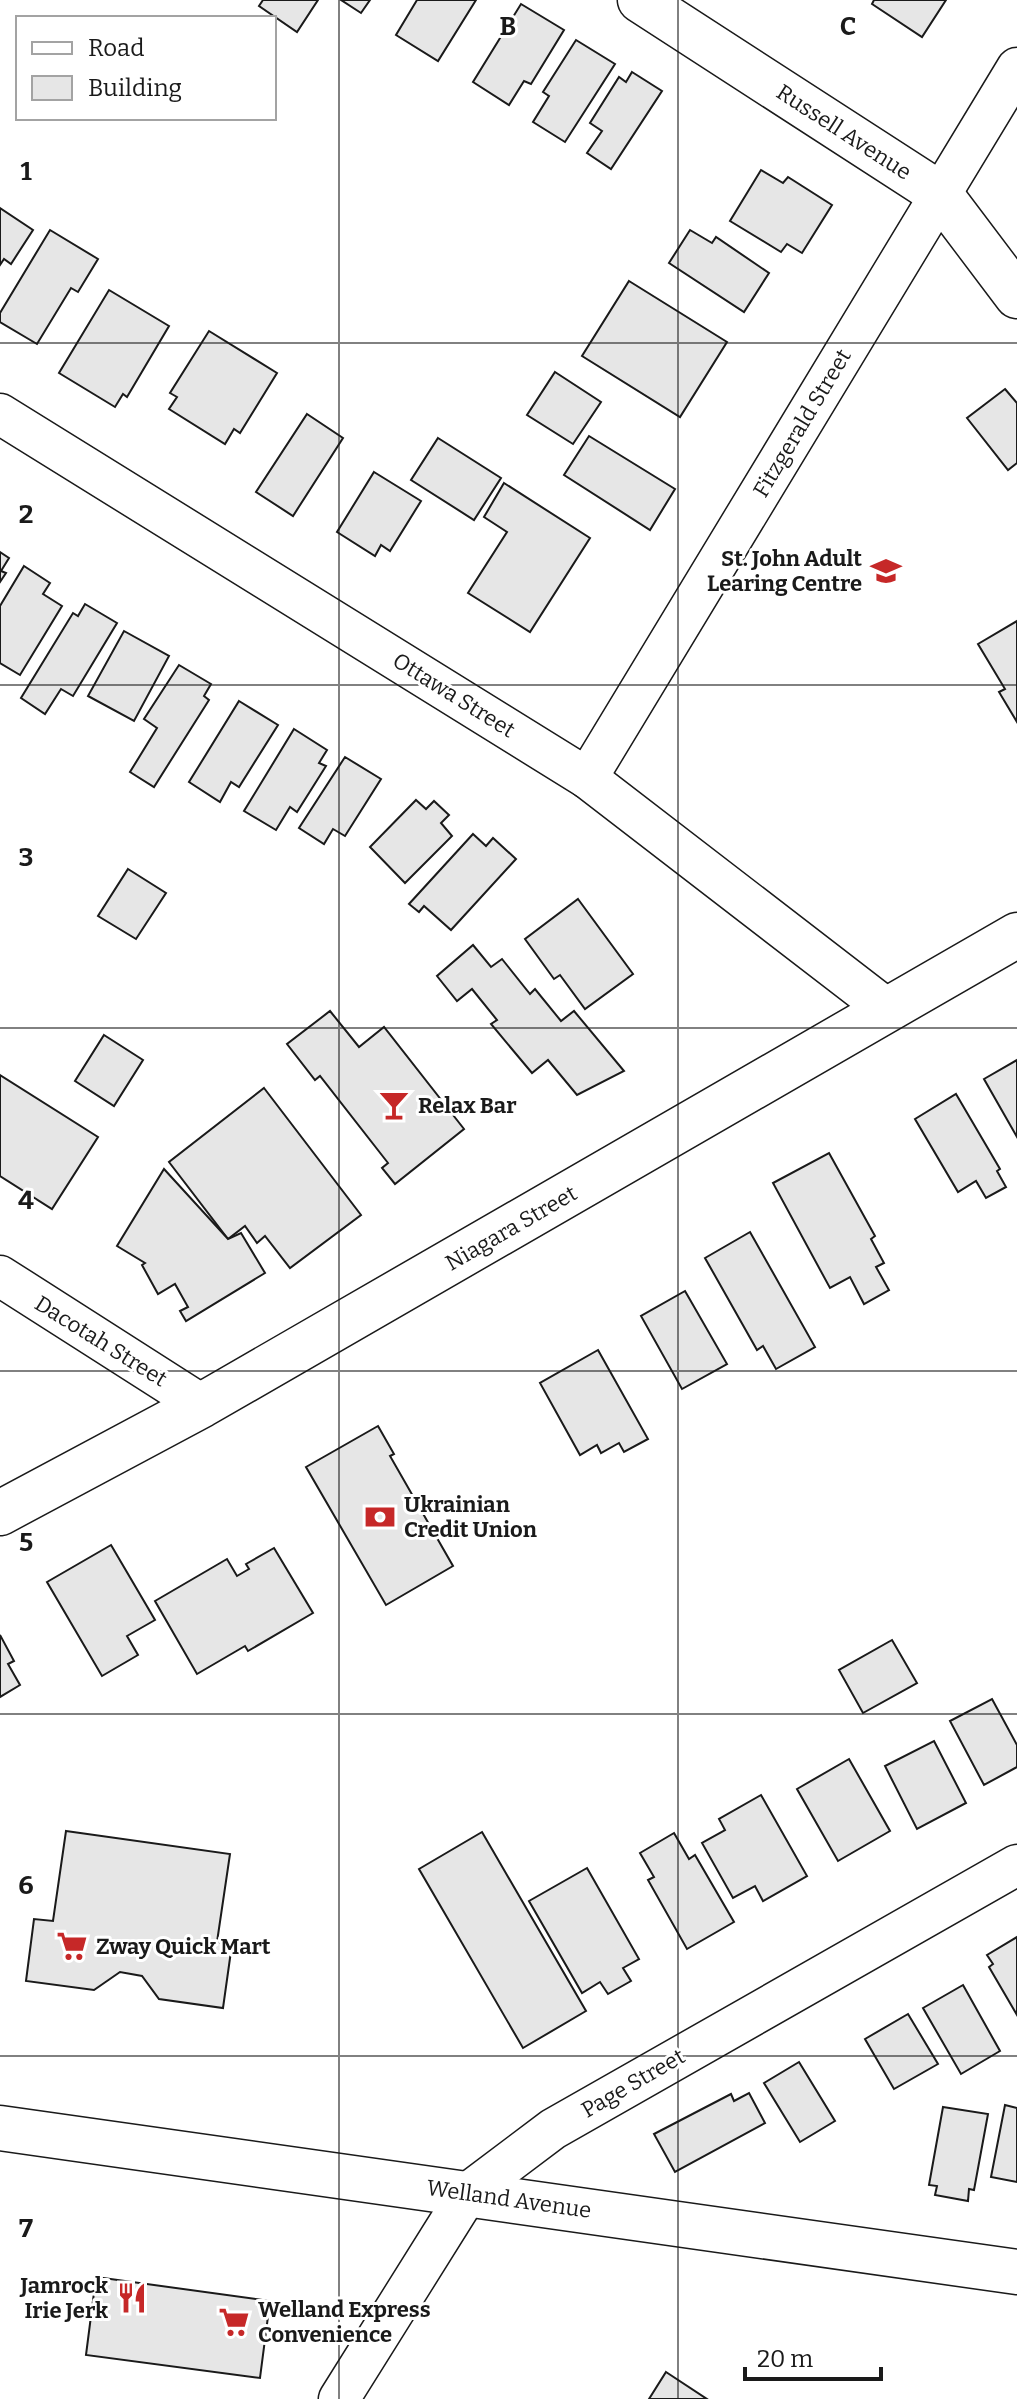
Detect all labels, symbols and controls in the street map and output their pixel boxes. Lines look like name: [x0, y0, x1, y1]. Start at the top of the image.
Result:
text: B: [500, 11, 516, 42]
text: C: [840, 11, 856, 42]
legend: [16, 16, 276, 120]
text: Road: [88, 34, 144, 62]
text: Building: [88, 74, 182, 102]
street label: Russell Avenue: [772, 78, 916, 186]
text: 1: [20, 156, 32, 187]
street label: Fitzgerald Street: [747, 344, 857, 502]
text: 2: [19, 499, 33, 530]
place label: St. John Adult Learing Centre: [707, 545, 862, 597]
school or university icon: St. John Adult Learing Centre: [869, 554, 903, 588]
street label: Ottawa Street: [388, 647, 520, 743]
text: 3: [19, 842, 33, 873]
bar icon: Relax Bar: [377, 1088, 411, 1122]
place label: Relax Bar: [418, 1092, 517, 1119]
street label: Niagara Street: [440, 1179, 582, 1277]
text: 4: [18, 1185, 34, 1216]
street label: Dacotah Street: [30, 1290, 172, 1392]
place label: Ukrainian Credit Union: [404, 1491, 537, 1543]
bank icon: Ukrainian Credit Union: [363, 1500, 397, 1534]
text: 5: [19, 1527, 33, 1558]
text: 6: [18, 1870, 34, 1901]
supermarket icon: Zway Quick Mart: [55, 1929, 89, 1963]
place label: Zway Quick Mart: [96, 1933, 271, 1960]
street label: Page Street: [576, 2043, 690, 2123]
street label: Welland Avenue: [425, 2174, 593, 2224]
text: 7: [19, 2213, 33, 2244]
place label: Jamrock Irie Jerk: [20, 2272, 108, 2324]
restaurant icon: Jamrock Irie Jerk: [115, 2281, 149, 2315]
place label: Welland Express Convenience: [258, 2296, 431, 2348]
supermarket icon: Welland Express Convenience: [217, 2305, 251, 2339]
scale bar: [745, 2331, 881, 2381]
text: 20 m: [757, 2345, 813, 2373]

